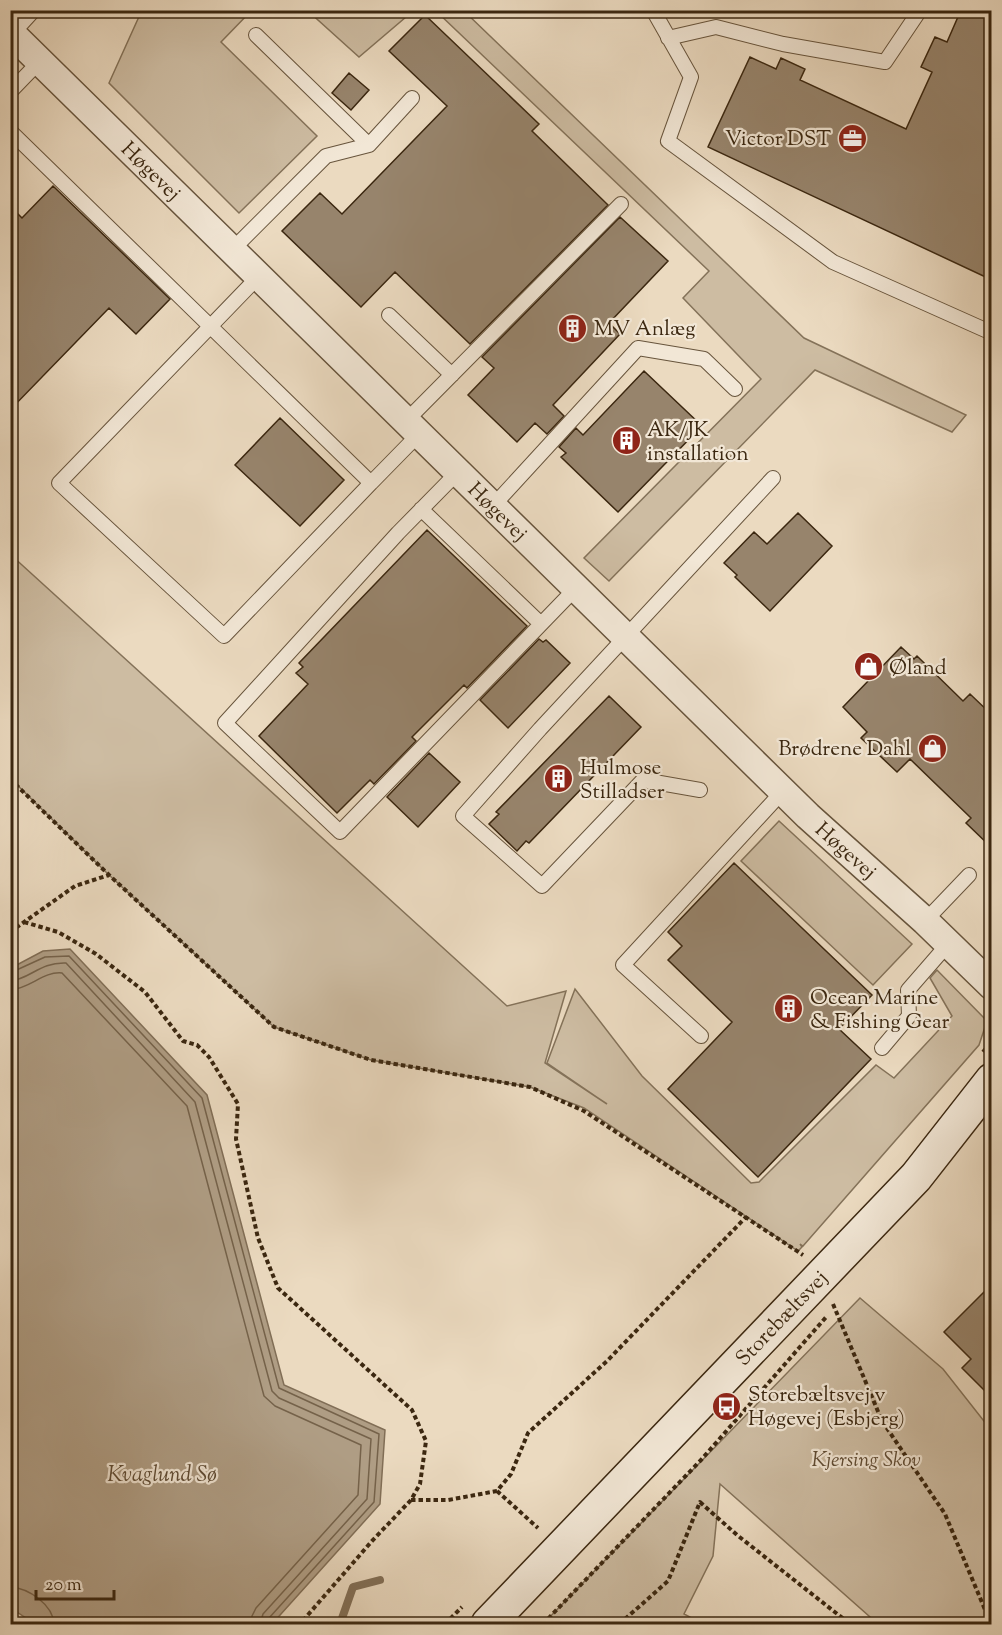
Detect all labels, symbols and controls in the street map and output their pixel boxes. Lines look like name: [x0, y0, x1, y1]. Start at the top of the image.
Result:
office icon: Victor DST: [836, 122, 868, 154]
place label: Victor DST: [725, 125, 831, 155]
street label: Høgevej: [113, 136, 187, 209]
building icon: MV Anlæg: [557, 312, 589, 344]
place label: MV Anlæg: [594, 315, 695, 345]
place label: AK/JK installation: [647, 416, 749, 470]
building icon: AK/JK installation: [610, 425, 642, 457]
street label: Høgevej: [460, 476, 533, 549]
shop icon: Øland: [852, 651, 884, 683]
place label: Øland: [889, 654, 947, 684]
shop icon: Brødrene Dahl: [916, 732, 948, 764]
place label: Brødrene Dahl: [778, 735, 911, 765]
place label: Hulmose Stilladser: [580, 754, 665, 808]
building icon: Hulmose Stilladser: [543, 763, 575, 795]
street label: Høgevej: [807, 816, 882, 888]
place label: Ocean Marine & Fishing Gear: [810, 984, 949, 1038]
building icon: Ocean Marine & Fishing Gear: [773, 993, 805, 1025]
street label: Storebæltsvej: [730, 1265, 836, 1374]
place label: Storebæltsvej v Høgevej (Esbjerg): [748, 1381, 905, 1435]
bus stop icon: Storebæltsvej v Høgevej (Esbjerg): [711, 1390, 743, 1422]
park label: Kjersing Skov: [811, 1446, 921, 1476]
water label: Kvaglund Sø: [107, 1460, 217, 1492]
scale bar: [36, 1563, 114, 1601]
text: 20 m: [45, 1573, 82, 1599]

